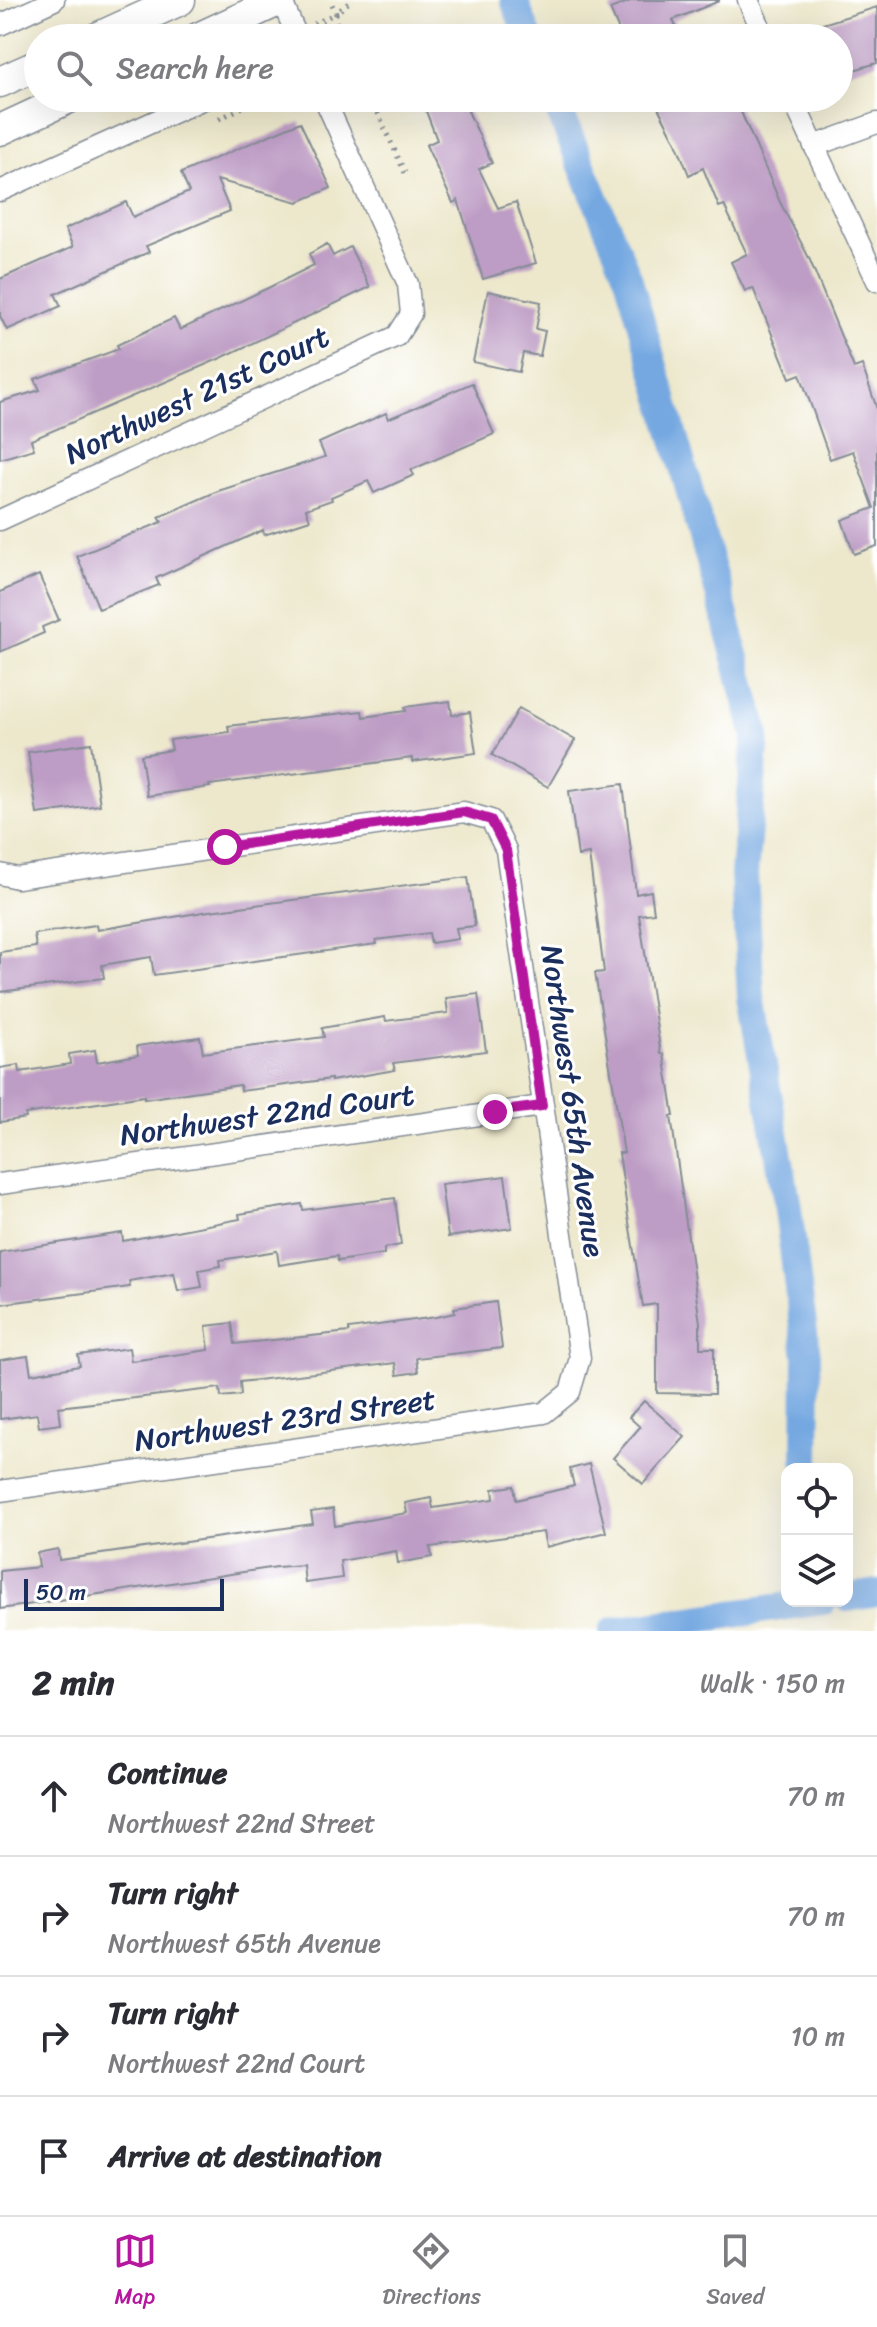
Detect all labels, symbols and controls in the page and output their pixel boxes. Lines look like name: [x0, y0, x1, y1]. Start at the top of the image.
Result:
search box: [24, 24, 853, 112]
text: Search here: [116, 41, 274, 95]
icon: search: [52, 46, 96, 90]
street label: Northwest 21st Court: [55, 310, 339, 480]
route start: [207, 829, 243, 865]
street label: Northwest 65th Avenue: [524, 941, 622, 1261]
street label: Northwest 22nd Court: [116, 1068, 418, 1162]
route end: [477, 1094, 513, 1130]
street label: Northwest 23rd Street: [131, 1372, 439, 1468]
map controls: [781, 1463, 853, 1607]
button: locate: [781, 1463, 853, 1535]
button: layers: [781, 1535, 853, 1607]
text: 50 m: [36, 1573, 86, 1612]
scale bar: [24, 1575, 224, 1611]
text: 2 min: [32, 1653, 114, 1713]
text: Walk · 150 m: [700, 1660, 845, 1706]
text: Continue: [108, 1746, 227, 1800]
text: 70 m: [787, 1773, 845, 1819]
icon: ahead: [32, 1774, 76, 1818]
text: Northwest 22nd Street: [108, 1800, 375, 1846]
text: Turn right: [108, 1866, 238, 1920]
text: 70 m: [787, 1893, 845, 1939]
icon: right: [32, 1894, 76, 1938]
text: Northwest 65th Avenue: [108, 1920, 381, 1966]
text: Turn right: [108, 1986, 238, 2040]
text: 10 m: [791, 2013, 845, 2059]
icon: right: [32, 2014, 76, 2058]
text: Northwest 22nd Court: [108, 2040, 365, 2086]
text: Arrive at destination: [108, 2129, 382, 2183]
icon: arrive: [32, 2134, 76, 2178]
tab: Map: [113, 2229, 157, 2316]
tab: Directions: [382, 2229, 481, 2316]
tab: Saved: [706, 2229, 764, 2316]

